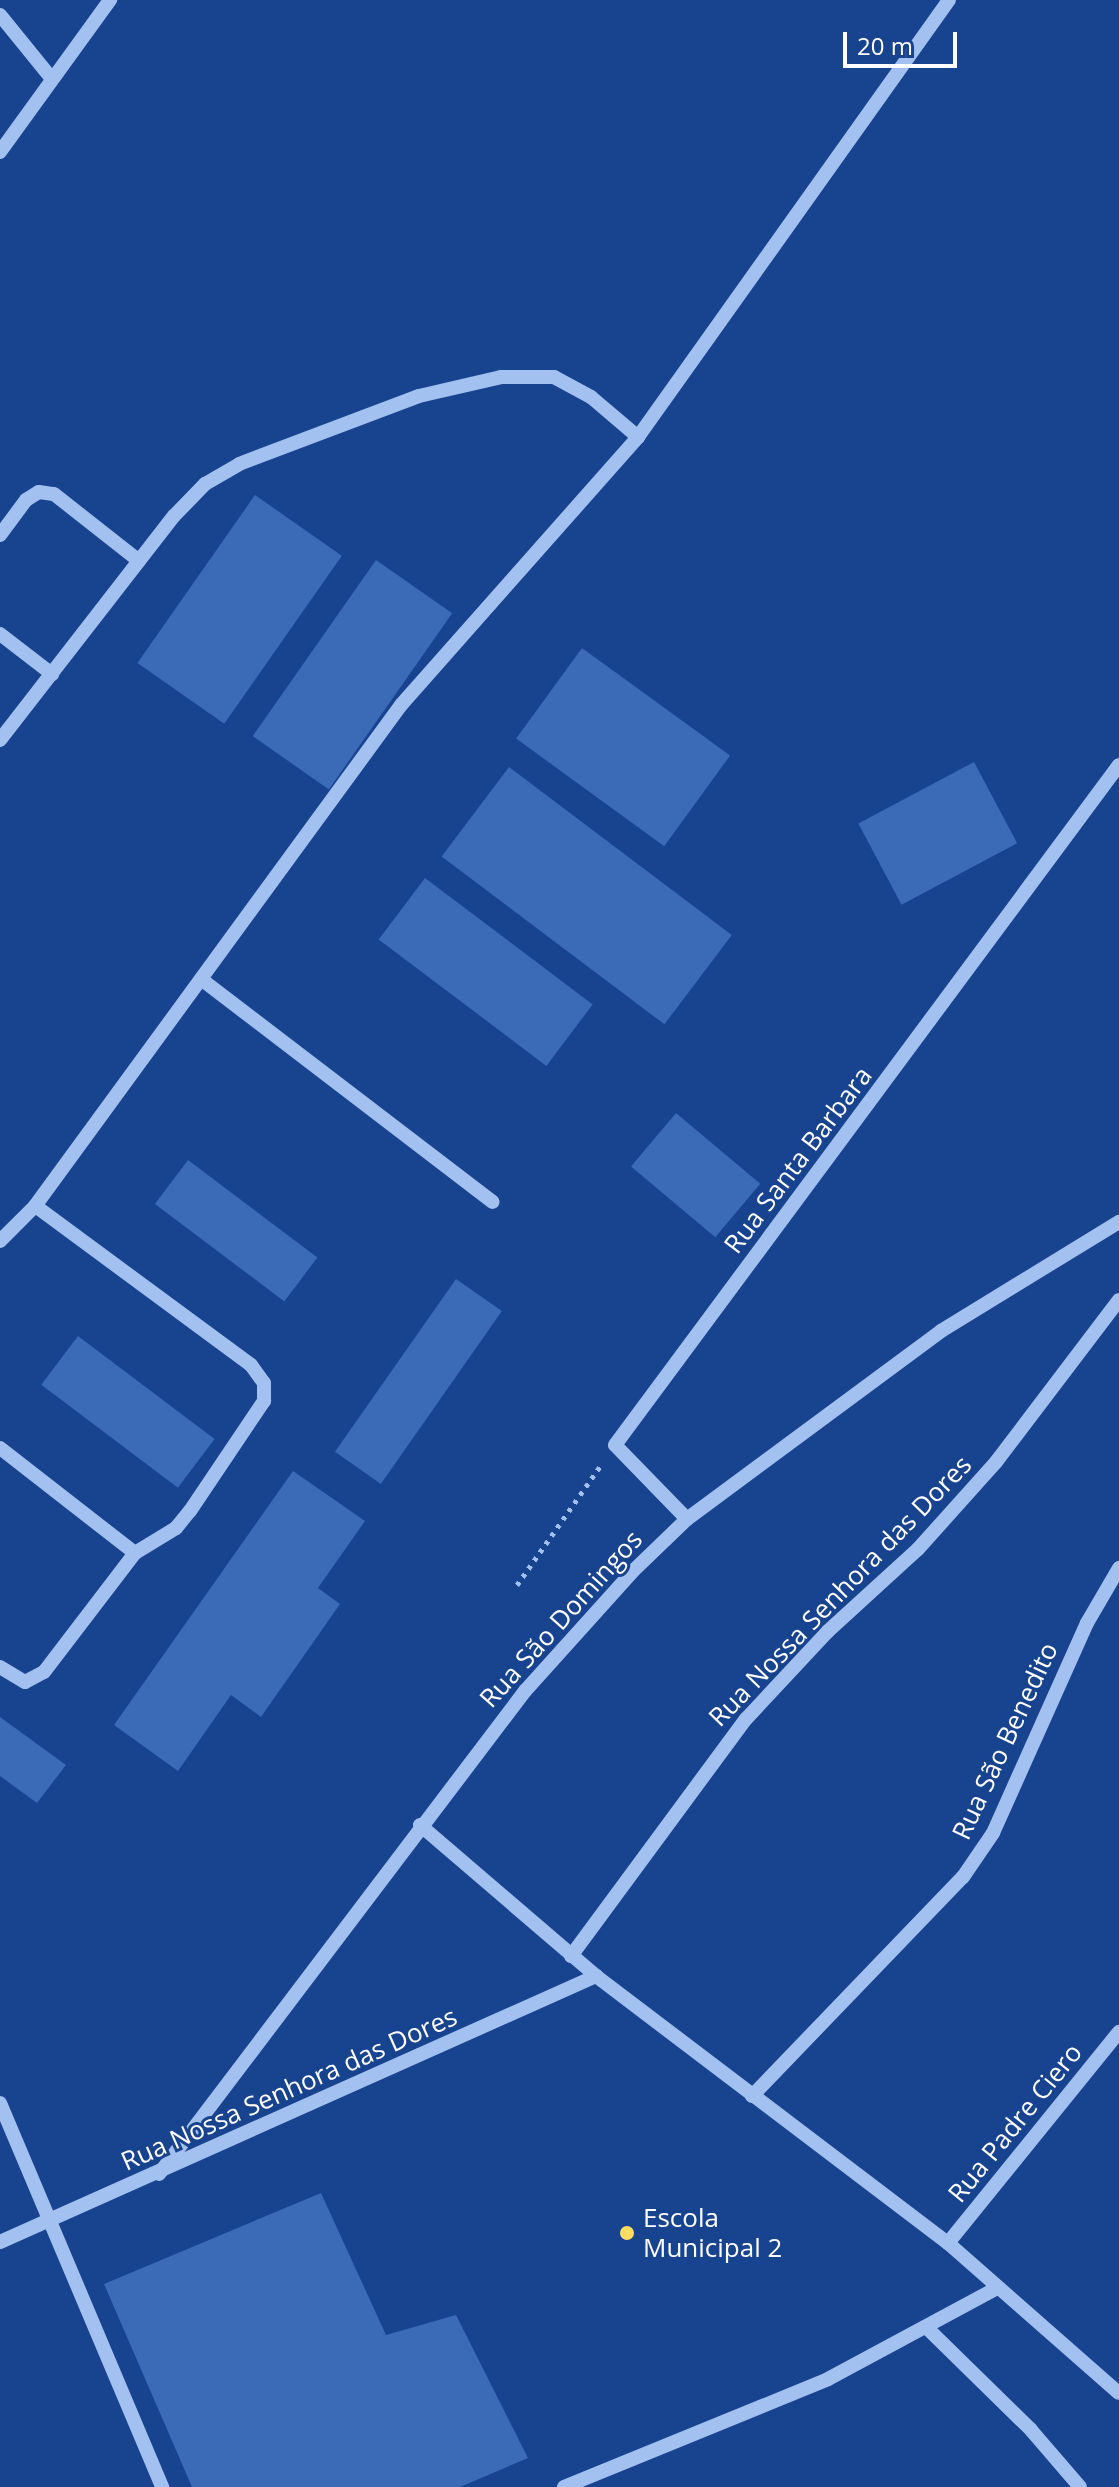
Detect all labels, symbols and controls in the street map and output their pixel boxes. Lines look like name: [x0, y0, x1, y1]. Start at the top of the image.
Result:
scale bar: [847, 16, 961, 66]
text: 20 m: [857, 29, 913, 62]
street label: Rua Santa Barbara: [718, 1061, 878, 1259]
street label: Rua Nossa Senhora das Dores: [702, 1449, 978, 1733]
street label: Rua São Domingos: [473, 1524, 649, 1714]
street label: Rua São Benedito: [946, 1638, 1064, 1844]
street label: Rua Nossa Senhora das Dores: [116, 2001, 462, 2177]
street label: Rua Padre Ciero: [942, 2037, 1088, 2209]
place label: Escola Municipal 2: [643, 2202, 782, 2264]
marker: Escola Municipal 2: [618, 2224, 636, 2242]

